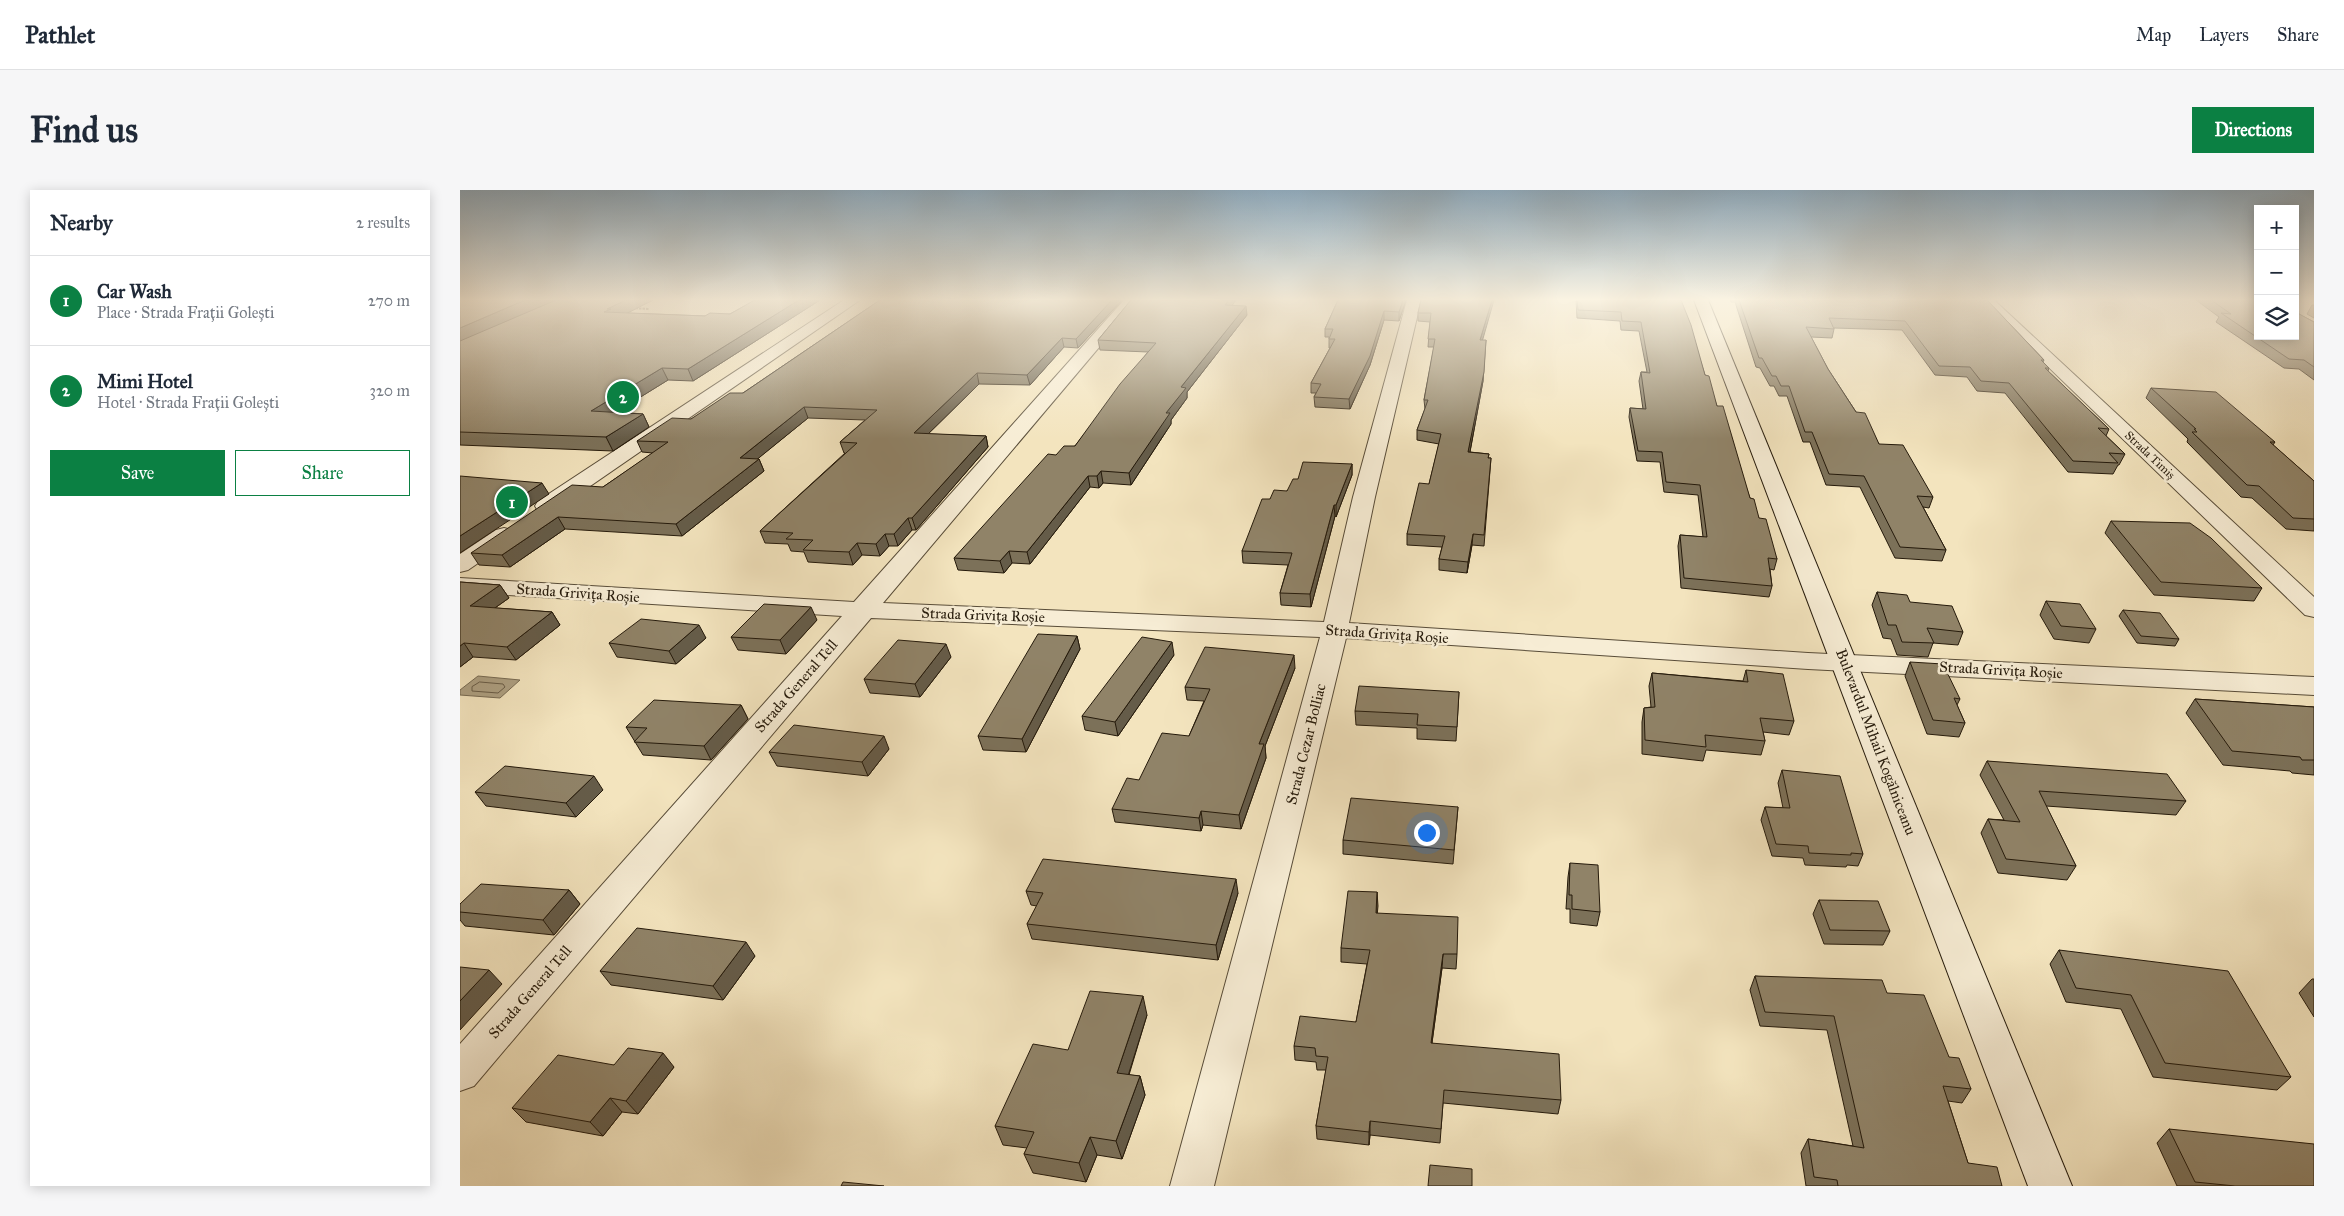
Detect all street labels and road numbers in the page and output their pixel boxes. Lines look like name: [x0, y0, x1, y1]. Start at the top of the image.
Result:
street label: Strada Timiș: [2122, 428, 2178, 482]
street label: Strada Grivița Roșie: [516, 580, 640, 606]
street label: Strada Grivița Roșie: [921, 604, 1045, 626]
street label: Strada Grivița Roșie: [1325, 621, 1449, 647]
street label: Strada General Tell: [751, 635, 842, 736]
street label: Bulevardul Mihail Kogălniceanu: [1832, 646, 1920, 838]
street label: Strada Grivița Roșie: [1939, 658, 2063, 682]
street label: Strada Cezar Bolliac: [1282, 682, 1330, 806]
street label: Strada General Tell: [485, 941, 576, 1042]

